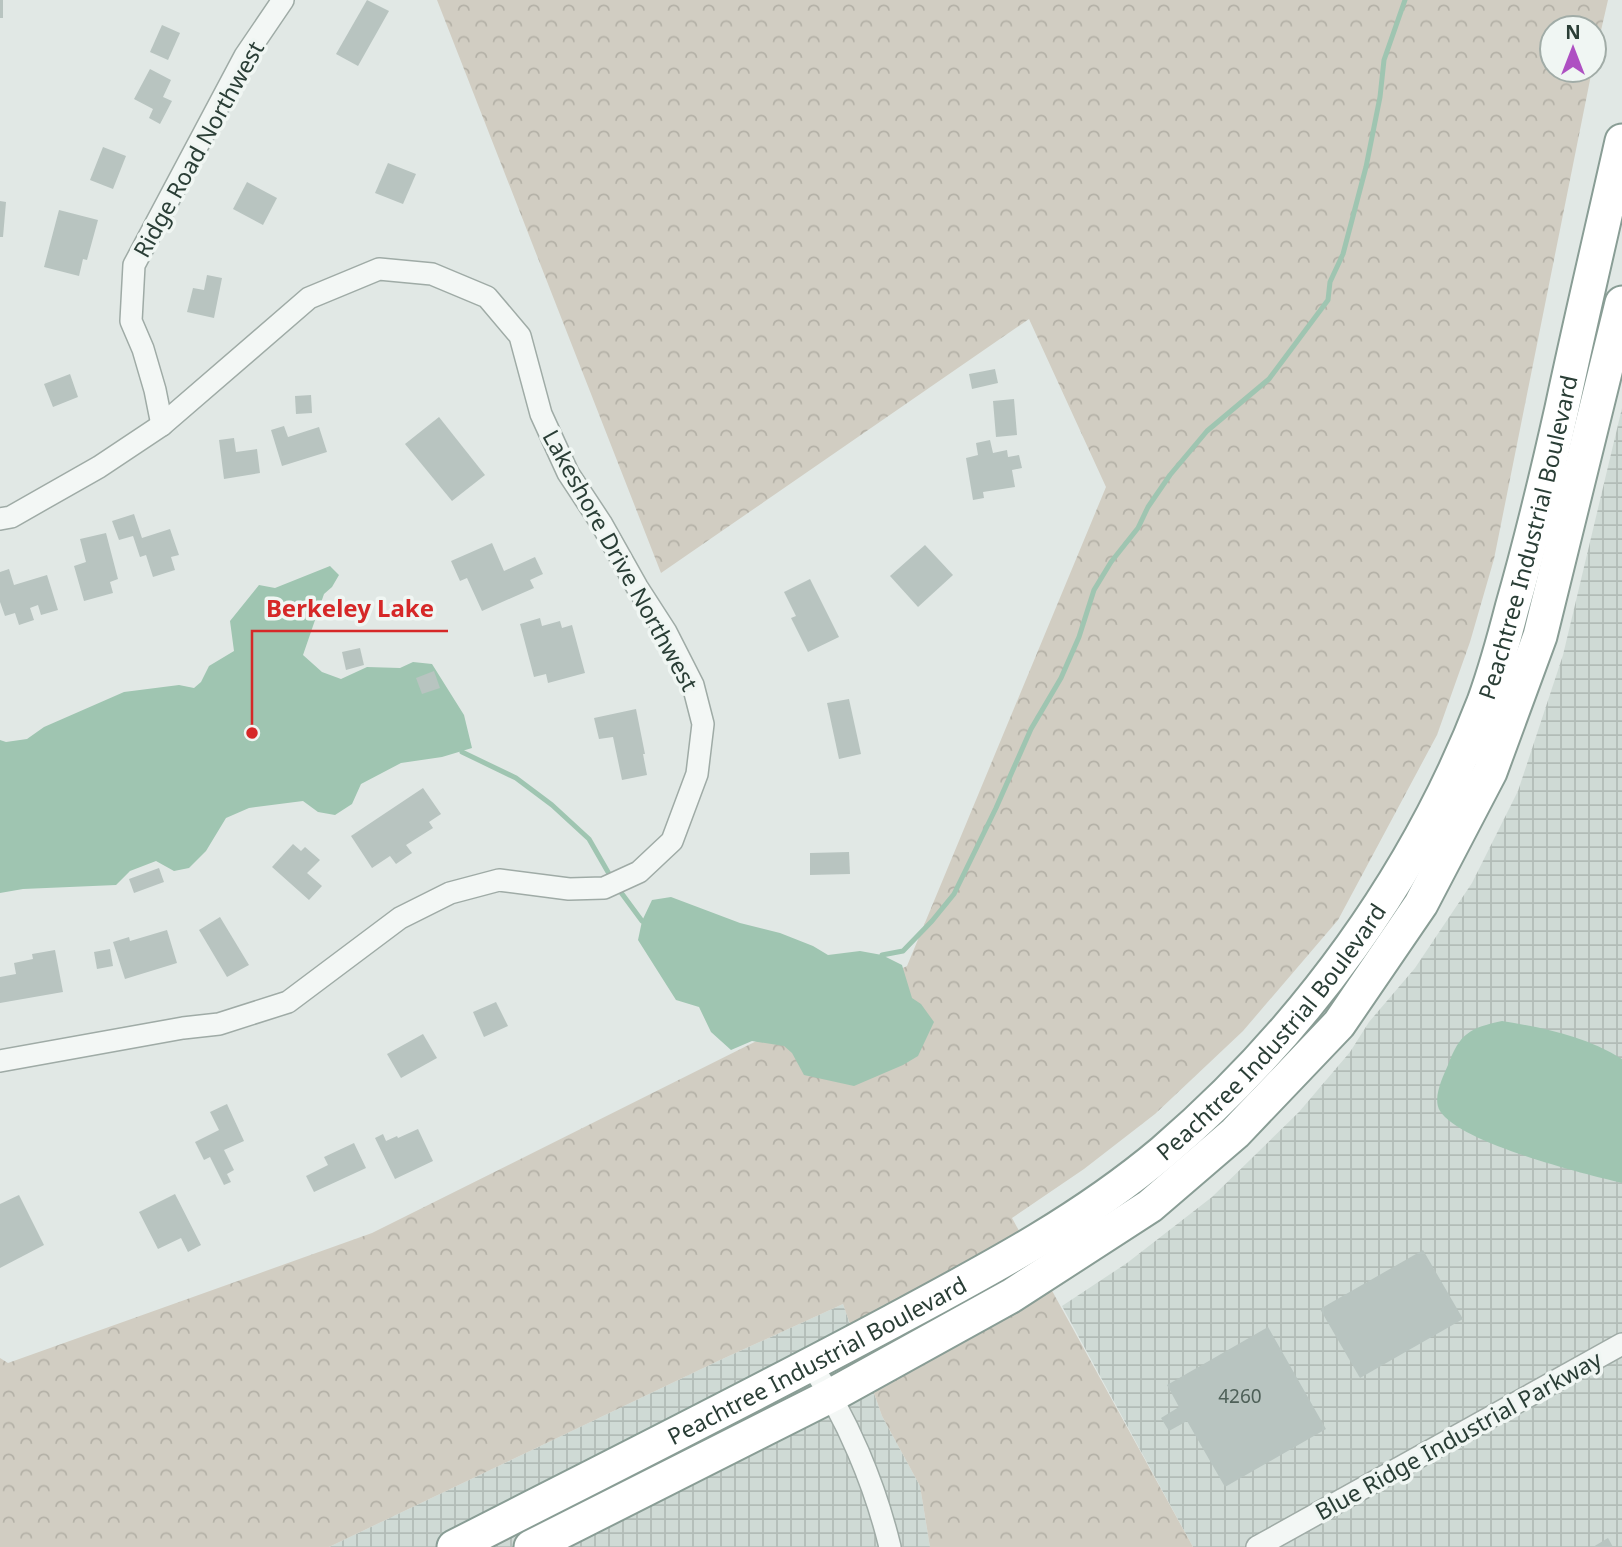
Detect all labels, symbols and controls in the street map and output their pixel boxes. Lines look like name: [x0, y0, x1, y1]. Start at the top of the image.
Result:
north arrow: [1538, 14, 1608, 84]
text: N: [1565, 19, 1581, 45]
street label: Ridge Road Northwest: [125, 35, 271, 263]
street label: Peachtree Industrial Boulevard: [1470, 372, 1585, 703]
street label: Lakeshore Drive Northwest: [536, 424, 706, 696]
callout: Berkeley Lake: [252, 586, 448, 631]
text: Berkeley Lake: [266, 591, 434, 624]
street label: Peachtree Industrial Boulevard: [1149, 897, 1393, 1167]
street label: Peachtree Industrial Boulevard: [662, 1268, 972, 1452]
street label: Blue Ridge Industrial Parkway: [1309, 1343, 1607, 1527]
house number: 4260: [1218, 1383, 1262, 1409]

